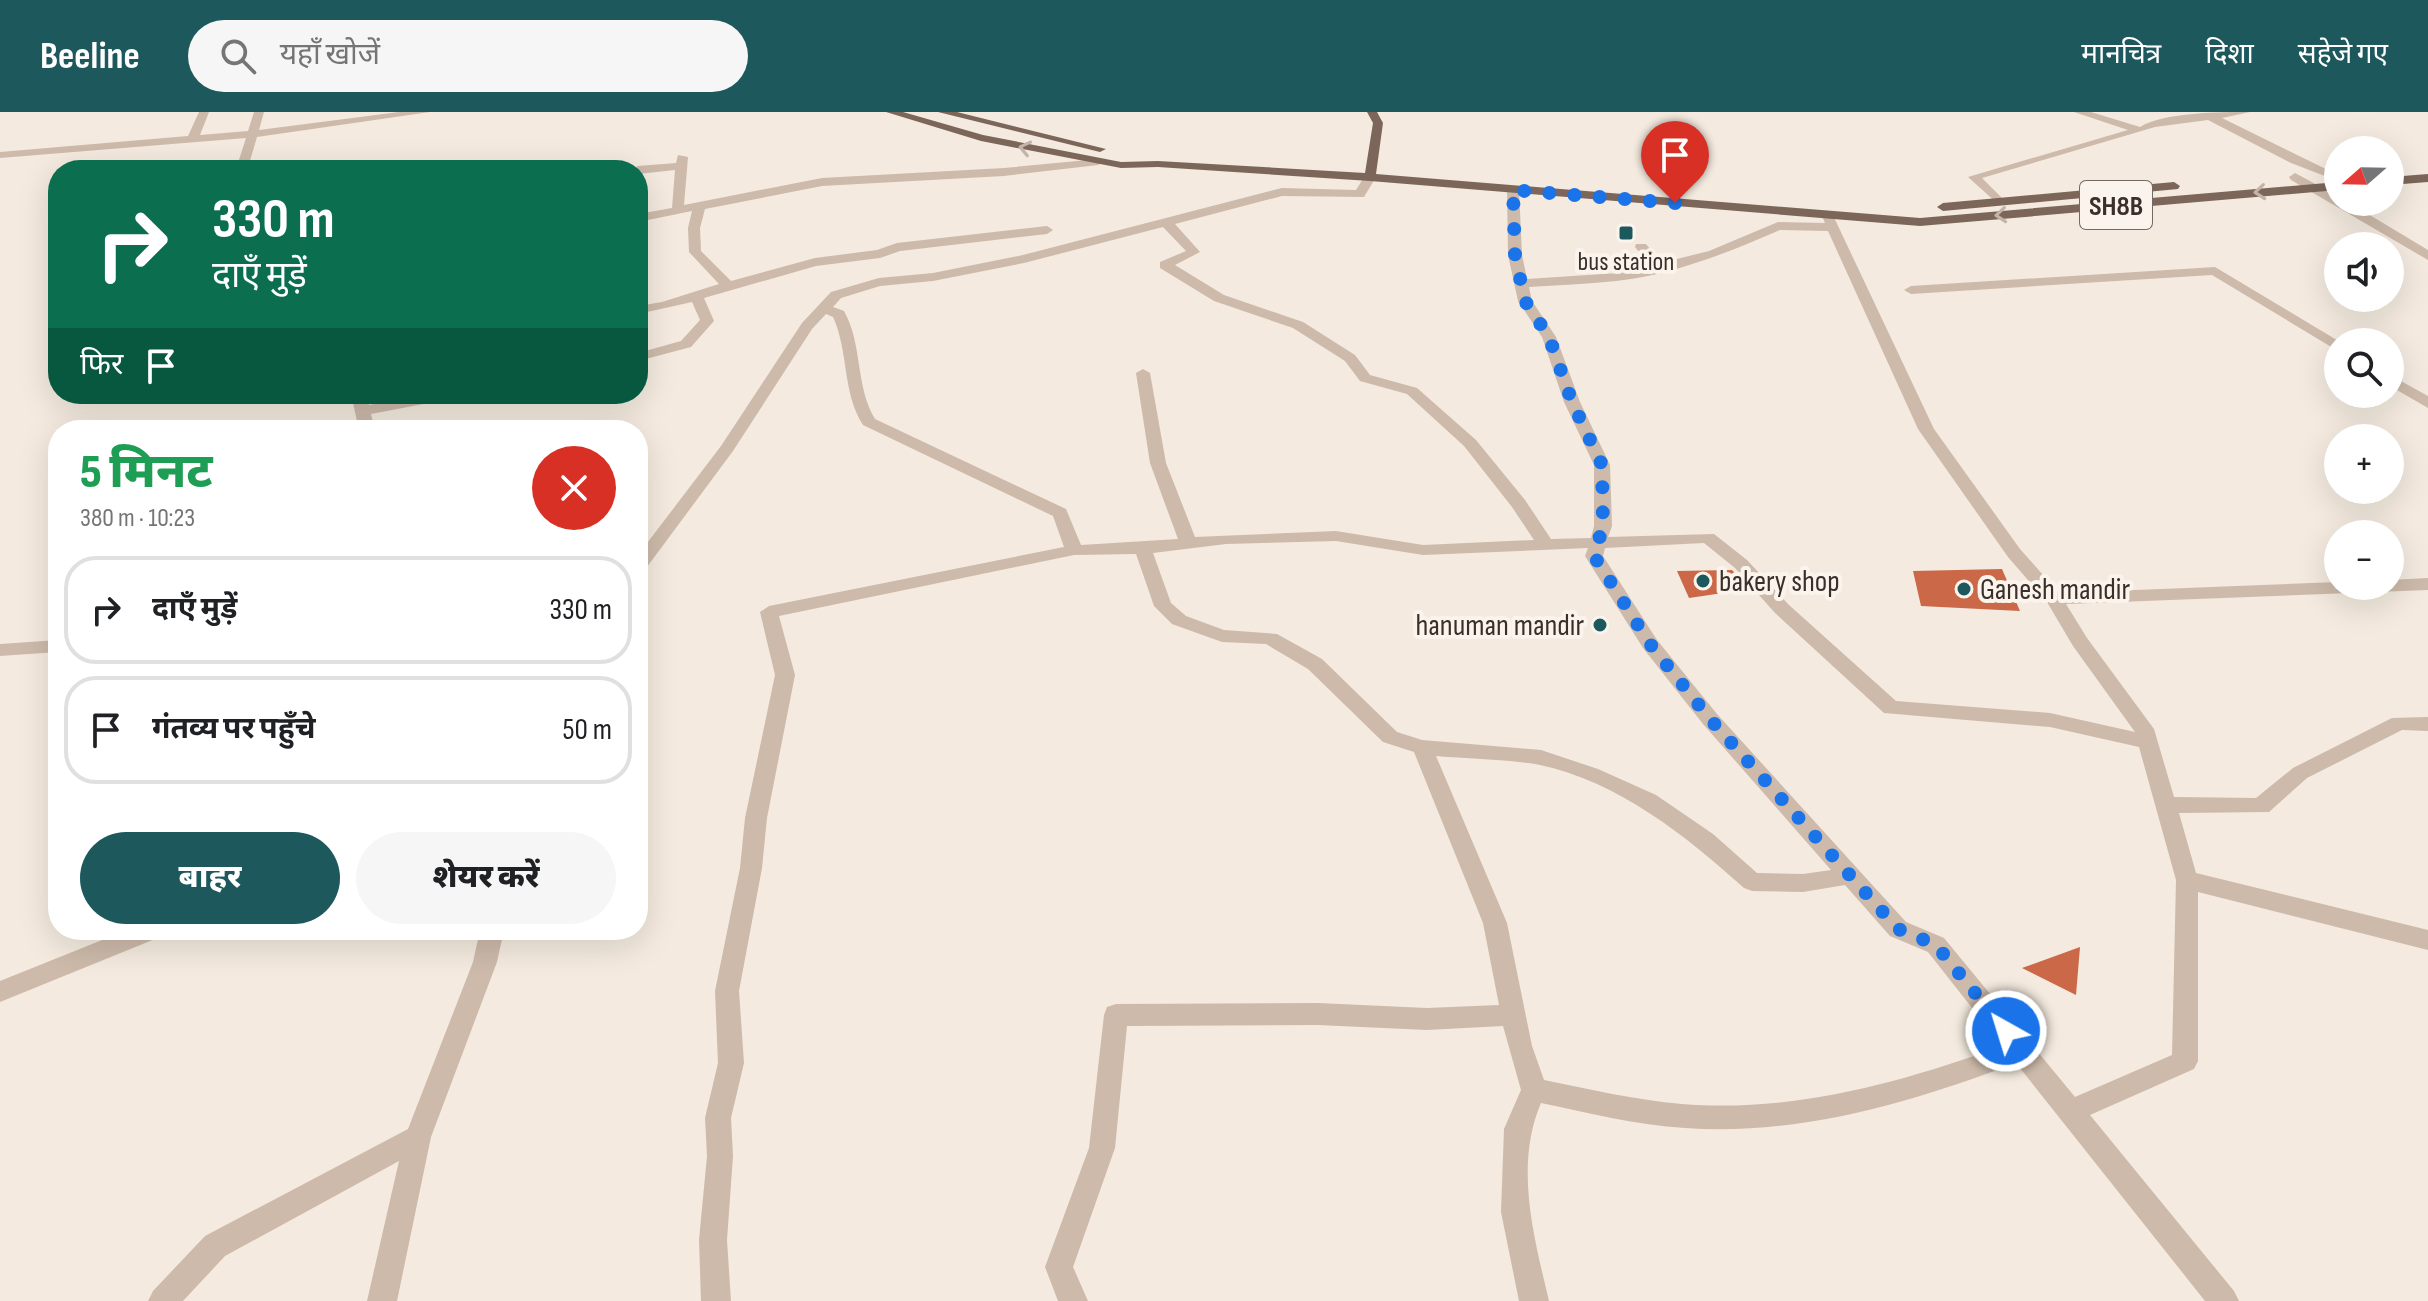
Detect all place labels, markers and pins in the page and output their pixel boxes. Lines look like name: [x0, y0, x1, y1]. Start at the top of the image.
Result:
pin: [1641, 121, 1709, 203]
marker: bus station: [1617, 224, 1635, 242]
place label: bus station: [1578, 247, 1674, 278]
place label: bakery shop: [1719, 564, 1840, 600]
marker: bakery shop: [1694, 572, 1712, 590]
place label: Ganesh mandir: [1980, 572, 2130, 608]
marker: Ganesh mandir: [1955, 580, 1973, 598]
place label: hanuman mandir: [1415, 608, 1584, 644]
marker: hanuman mandir: [1591, 616, 1609, 634]

